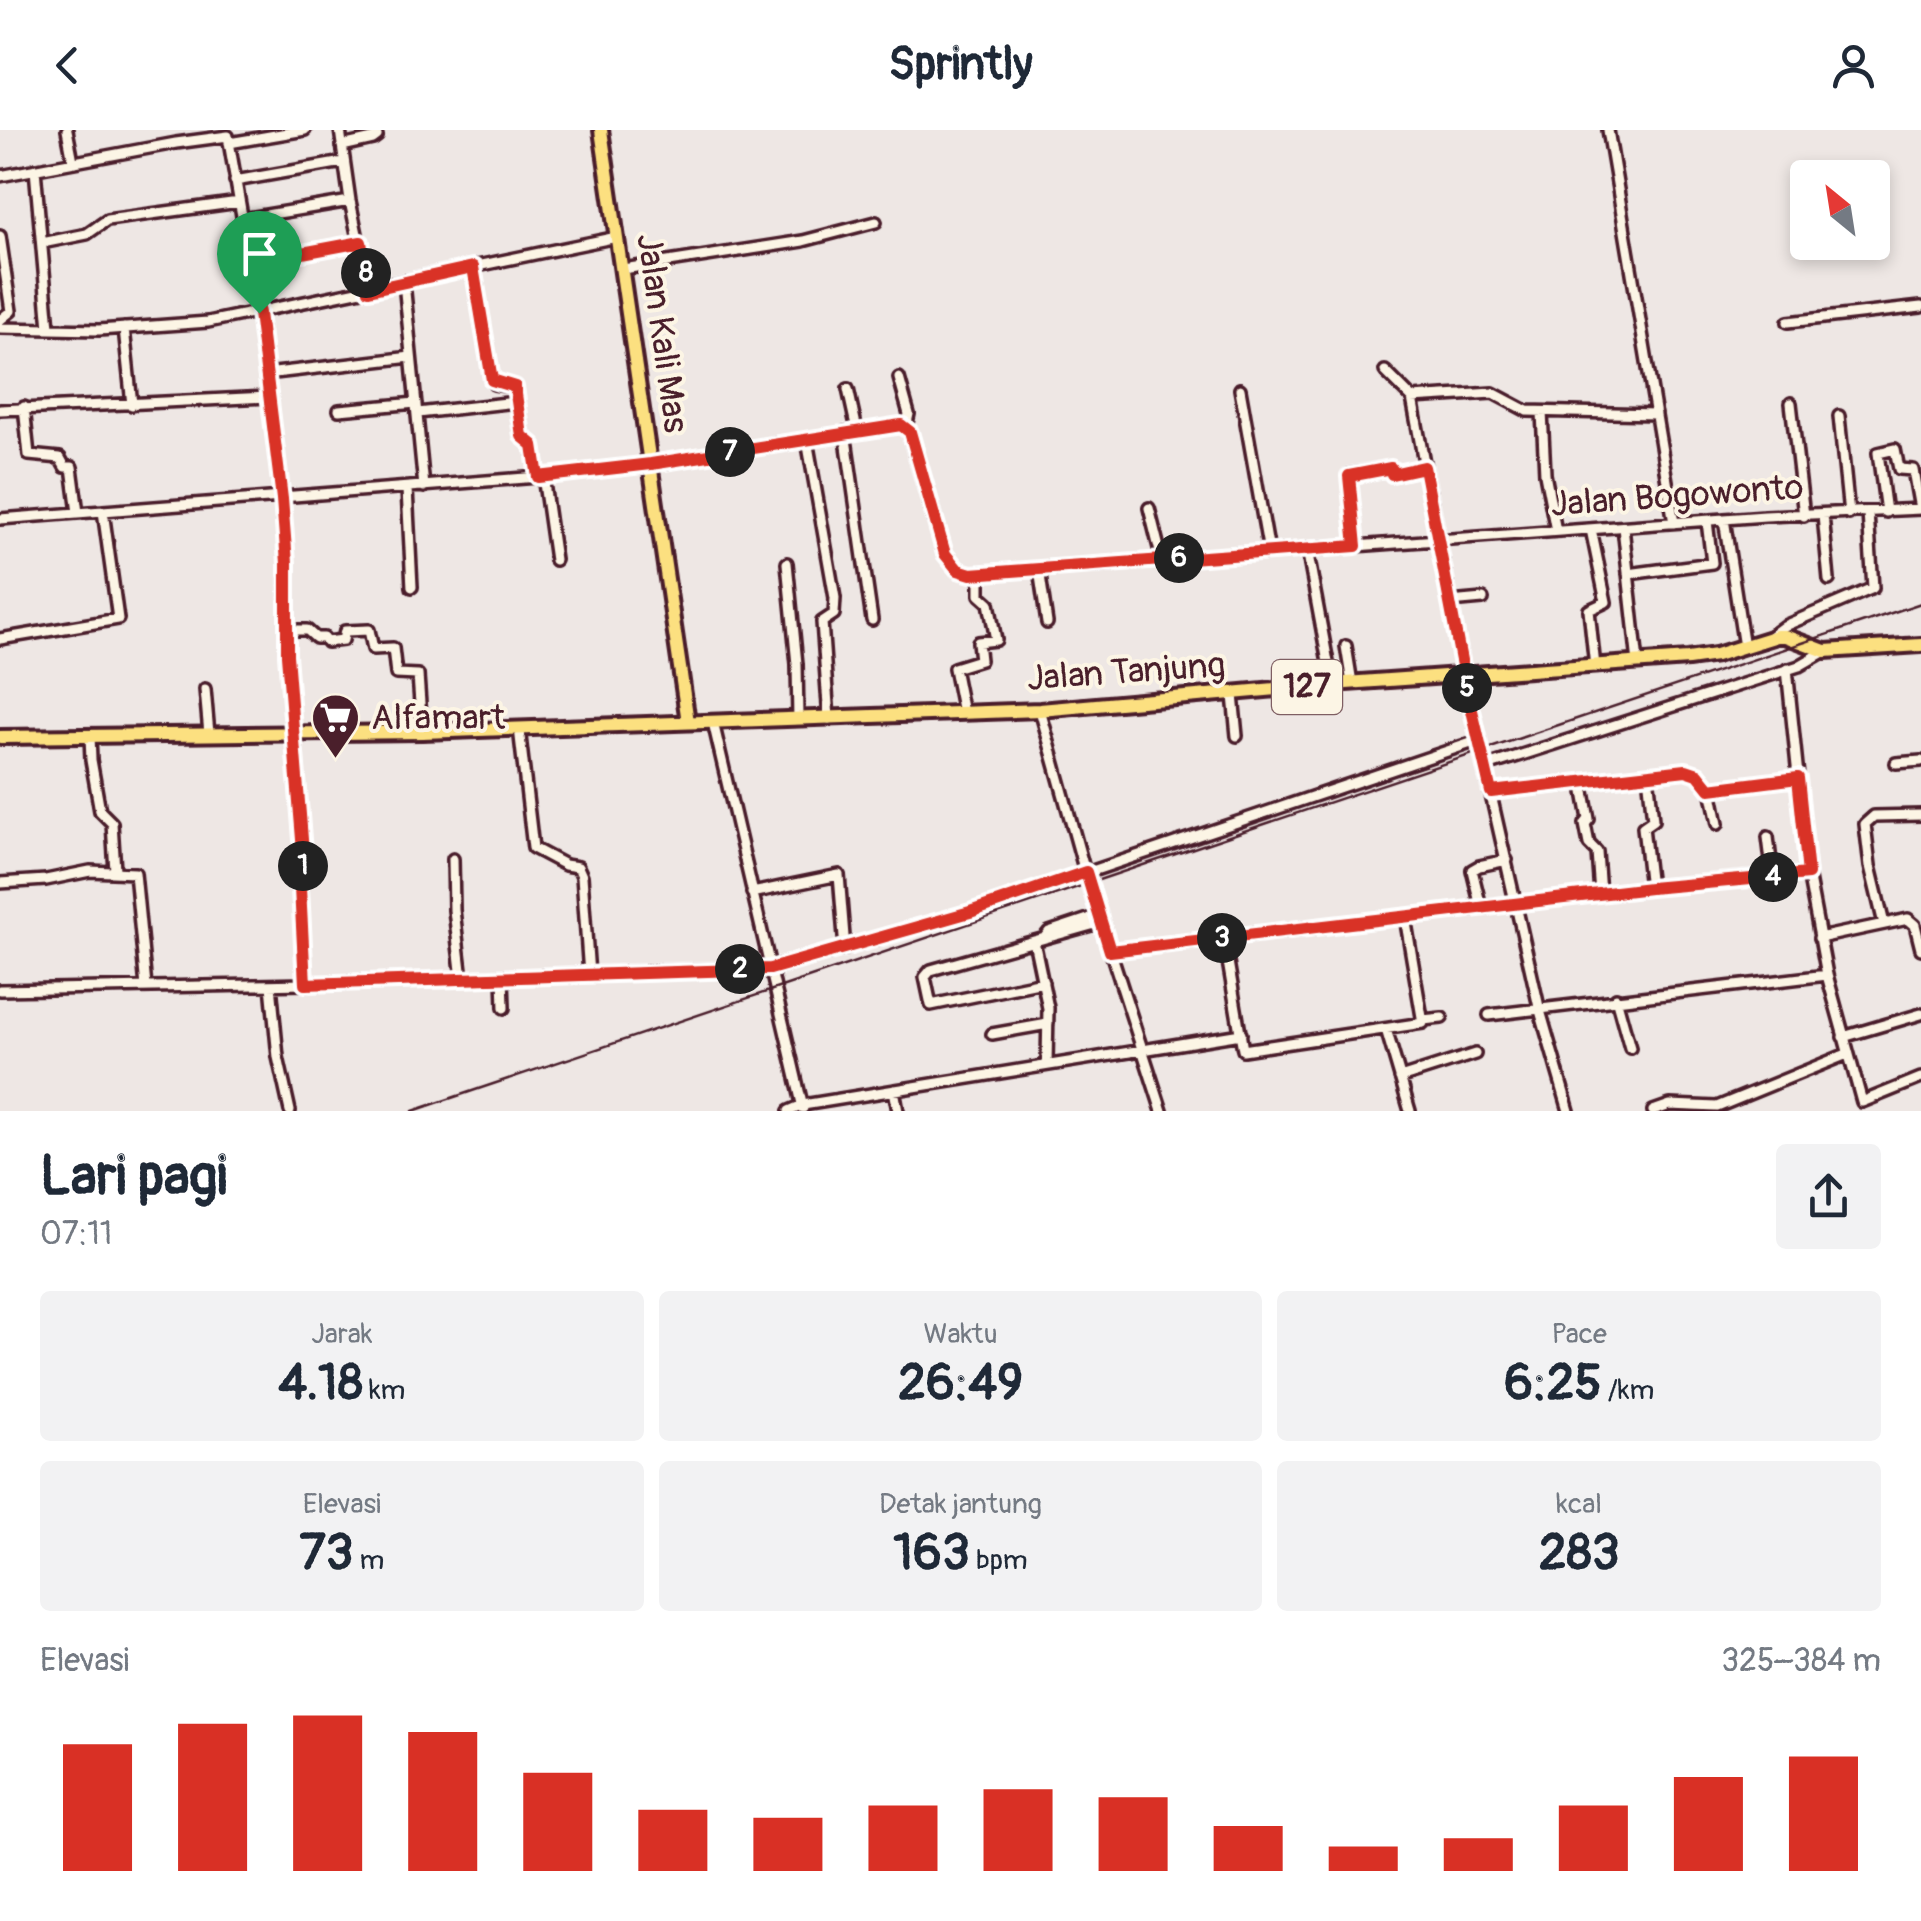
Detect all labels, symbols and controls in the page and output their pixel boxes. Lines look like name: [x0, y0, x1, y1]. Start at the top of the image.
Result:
text: Sprintly: [888, 37, 1033, 93]
icon: back: [40, 38, 95, 93]
icon: person: [1826, 38, 1881, 93]
north arrow: [1790, 160, 1890, 260]
map controls: [1790, 160, 1890, 260]
pin: [217, 211, 302, 314]
icon: arrive: [232, 226, 287, 281]
street label: Jalan Kali Mas: [626, 231, 698, 436]
pin: 8: [341, 248, 391, 298]
text: 8: [359, 255, 373, 290]
pin: 7: [705, 427, 755, 477]
text: 7: [723, 434, 737, 469]
street label: Jalan Bogowonto: [1549, 465, 1805, 527]
pin: 6: [1154, 533, 1204, 583]
text: 6: [1171, 540, 1187, 575]
street label: Jalan Tanjung: [1025, 643, 1227, 701]
road number: 127: [1272, 660, 1342, 714]
pin: 5: [1442, 663, 1492, 713]
text: 5: [1459, 670, 1475, 705]
supermarket icon: Alfamart: [310, 692, 362, 760]
place label: Alfamart: [371, 696, 506, 740]
pin: 1: [278, 841, 328, 891]
text: 1: [298, 848, 308, 883]
pin: 4: [1748, 852, 1798, 902]
text: 4: [1765, 859, 1781, 894]
pin: 3: [1197, 913, 1247, 963]
text: 3: [1214, 920, 1230, 955]
pin: 2: [715, 944, 765, 994]
text: 2: [732, 951, 748, 986]
text: Lari pagi: [40, 1142, 227, 1211]
button: share: [1776, 1144, 1881, 1249]
text: 07:11: [40, 1214, 112, 1254]
text: Jarak: [311, 1317, 372, 1352]
text: Waktu: [924, 1317, 997, 1352]
text: Pace: [1551, 1317, 1607, 1352]
text: 4.18: [278, 1352, 363, 1415]
text: 26:49: [898, 1352, 1023, 1415]
text: 6:25: [1504, 1352, 1602, 1415]
text: km: [363, 1373, 405, 1408]
text: /km: [1602, 1373, 1654, 1408]
text: Elevasi: [303, 1487, 381, 1522]
text: Detak jantung: [879, 1487, 1042, 1522]
text: kcal: [1556, 1487, 1602, 1522]
text: 73: [299, 1522, 354, 1585]
text: 163: [893, 1522, 970, 1585]
text: 283: [1539, 1522, 1620, 1585]
text: m: [354, 1543, 384, 1578]
text: bpm: [970, 1543, 1028, 1578]
text: Elevasi: [40, 1641, 129, 1681]
text: 325–384 m: [1721, 1641, 1881, 1681]

